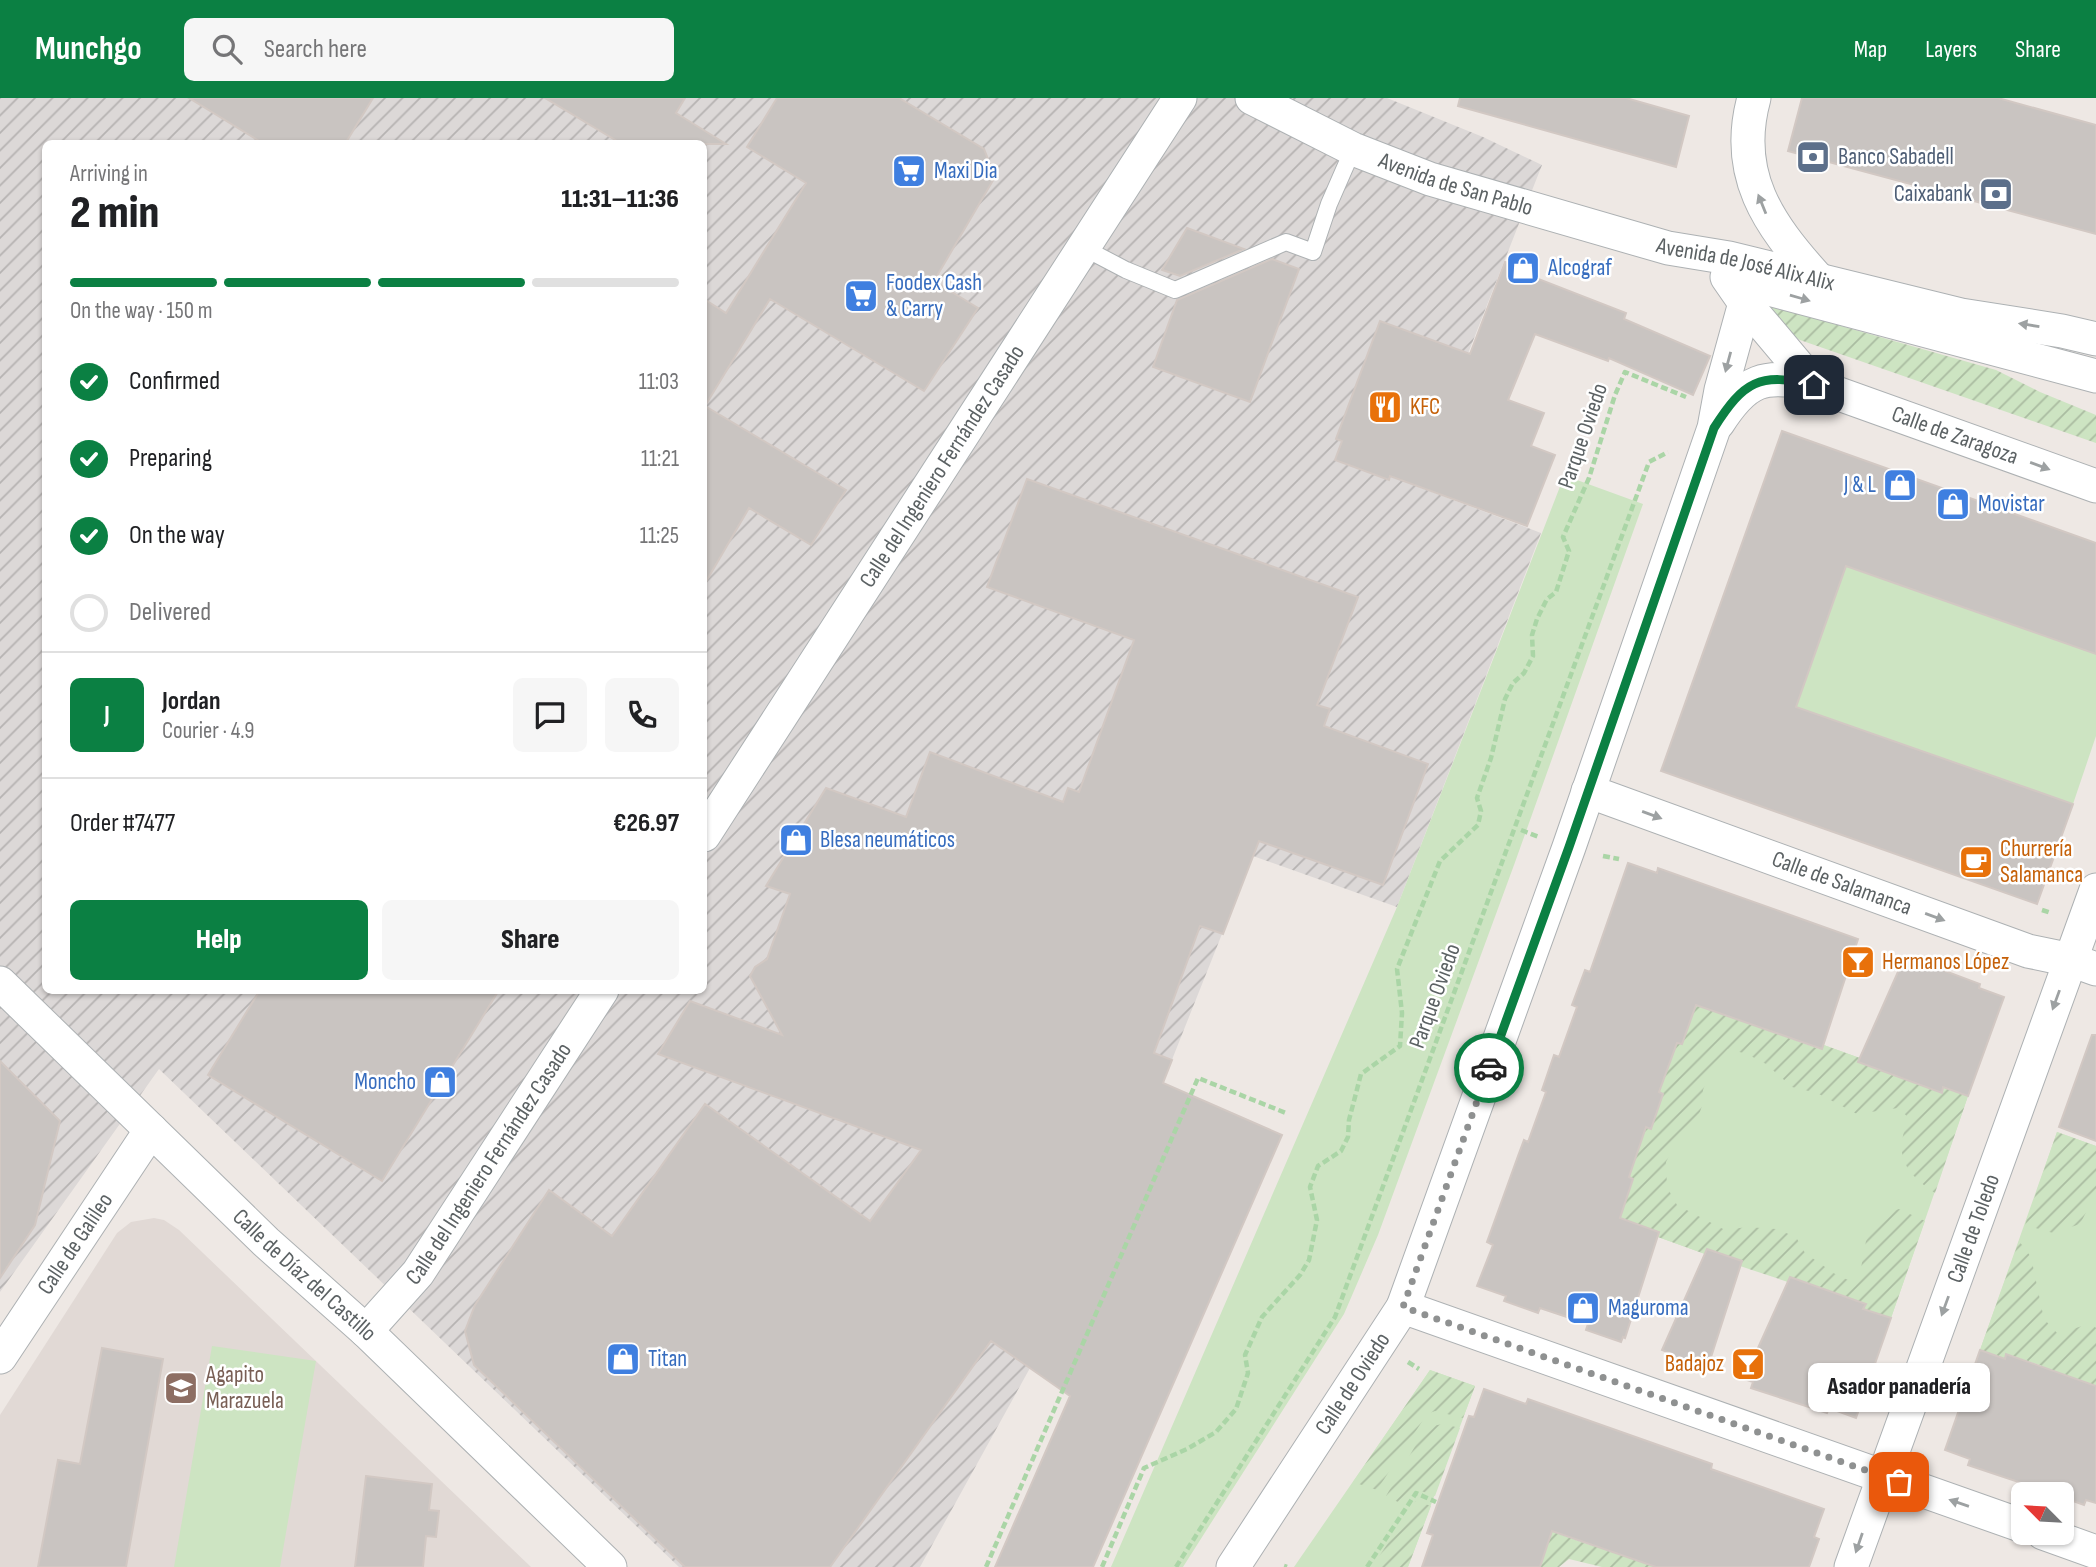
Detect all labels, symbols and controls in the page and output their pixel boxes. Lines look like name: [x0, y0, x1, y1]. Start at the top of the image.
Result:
search box: [184, 18, 674, 81]
text: Munchgo: [35, 29, 142, 69]
icon: search: [208, 30, 246, 68]
text: Search here: [264, 34, 367, 65]
text: Map: [1854, 35, 1887, 64]
text: Layers: [1925, 35, 1977, 64]
text: Share: [2015, 35, 2061, 64]
bank icon: Banco Sabadell: [1794, 138, 1832, 176]
place label: Banco Sabadell: [1838, 143, 1954, 171]
street label: Avenida de San Pablo: [1374, 146, 1536, 222]
supermarket icon: Maxi Dia: [890, 152, 928, 190]
place label: Maxi Dia: [934, 157, 998, 185]
text: Arriving in: [70, 160, 148, 188]
bank icon: Caixabank: [1977, 175, 2015, 213]
place label: Caixabank: [1894, 180, 1972, 208]
text: 11:31–11:36: [561, 184, 679, 215]
text: 2 min: [70, 186, 159, 241]
one-way arrow: [1757, 193, 1768, 214]
street label: Avenida de José Alix Alix: [1652, 231, 1838, 297]
shop icon: Alcograf: [1504, 249, 1542, 287]
place label: Alcograf: [1547, 254, 1612, 282]
place label: Foodex Cash & Carry: [886, 269, 982, 323]
supermarket icon: Foodex Cash & Carry: [842, 277, 880, 315]
one-way arrow: [1790, 294, 1811, 304]
text: On the way · 150 m: [70, 297, 213, 325]
one-way arrow: [2018, 320, 2040, 331]
street label: Calle del Ingeniero Fernández Casado: [854, 340, 1031, 593]
one-way arrow: [1722, 351, 1733, 373]
pin: [1784, 355, 1844, 415]
icon: check: [70, 363, 108, 401]
text: Confirmed: [129, 366, 220, 397]
icon: home: [1795, 366, 1833, 404]
text: 11:03: [639, 368, 679, 396]
street label: Parque Oviedo: [1552, 380, 1614, 492]
restaurant icon: KFC: [1366, 388, 1404, 426]
place label: KFC: [1410, 393, 1440, 421]
street label: Calle de Zaragoza: [1888, 400, 2022, 471]
icon: check: [70, 440, 108, 478]
text: Preparing: [129, 443, 212, 474]
text: 11:21: [641, 445, 679, 473]
one-way arrow: [2029, 461, 2050, 472]
shop icon: J & L: [1881, 466, 1919, 504]
place label: J & L: [1843, 471, 1876, 499]
shop icon: Movistar: [1934, 485, 1972, 523]
place label: Movistar: [1978, 490, 2045, 518]
icon: check: [70, 517, 108, 555]
text: On the way: [129, 520, 225, 551]
text: 11:25: [640, 522, 679, 550]
text: Delivered: [129, 597, 211, 628]
button: chat: [513, 678, 587, 752]
button: phone: [605, 678, 679, 752]
text: Jordan: [162, 686, 220, 717]
text: J: [104, 700, 110, 731]
text: Courier · 4.9: [162, 717, 254, 745]
text: Order #7477: [70, 808, 175, 839]
text: €26.97: [613, 808, 679, 839]
one-way arrow: [1642, 809, 1663, 820]
shop icon: Blesa neumáticos: [777, 821, 815, 859]
place label: Blesa neumáticos: [820, 826, 955, 854]
place label: Churrería Salamanca: [2000, 835, 2083, 889]
cafe icon: Churrería Salamanca: [1957, 843, 1995, 881]
street label: Calle de Salamanca: [1768, 845, 1915, 922]
button: Help: [70, 900, 368, 980]
button: Share: [382, 900, 679, 980]
one-way arrow: [1925, 912, 1946, 923]
street label: Parque Oviedo: [1403, 940, 1467, 1052]
bar icon: Hermanos López: [1839, 943, 1877, 981]
place label: Hermanos López: [1882, 948, 2009, 976]
one-way arrow: [2050, 990, 2061, 1011]
courier: [1454, 1033, 1524, 1103]
street label: Calle del Ingeniero Fernández Casado: [400, 1038, 578, 1291]
icon: car: [1470, 1049, 1508, 1087]
shop icon: Moncho: [421, 1063, 459, 1101]
place label: Moncho: [354, 1068, 416, 1096]
street label: Calle de Toledo: [1941, 1170, 2006, 1287]
street label: Calle de Galileo: [32, 1188, 119, 1300]
street label: Calle de Díaz del Castillo: [227, 1203, 382, 1347]
shop icon: Maguroma: [1564, 1289, 1602, 1327]
place label: Maguroma: [1608, 1294, 1689, 1322]
one-way arrow: [1939, 1296, 1950, 1317]
street label: Calle de Oviedo: [1309, 1327, 1396, 1440]
shop icon: Titan: [604, 1340, 642, 1378]
place label: Titan: [648, 1345, 687, 1373]
bar icon: Badajoz: [1729, 1345, 1767, 1383]
place label: Badajoz: [1665, 1350, 1724, 1378]
place label: Agapito Marazuela: [205, 1361, 284, 1415]
callout: Asador panadería: [1808, 1363, 1990, 1412]
school or university icon: Agapito Marazuela: [162, 1369, 200, 1407]
text: Asador panadería: [1827, 1373, 1971, 1401]
pin: [1869, 1452, 1929, 1512]
icon: bag: [1880, 1463, 1918, 1501]
north arrow: [2011, 1482, 2074, 1545]
map controls: [2011, 1482, 2074, 1545]
one-way arrow: [1948, 1497, 1969, 1508]
one-way arrow: [1853, 1533, 1864, 1554]

